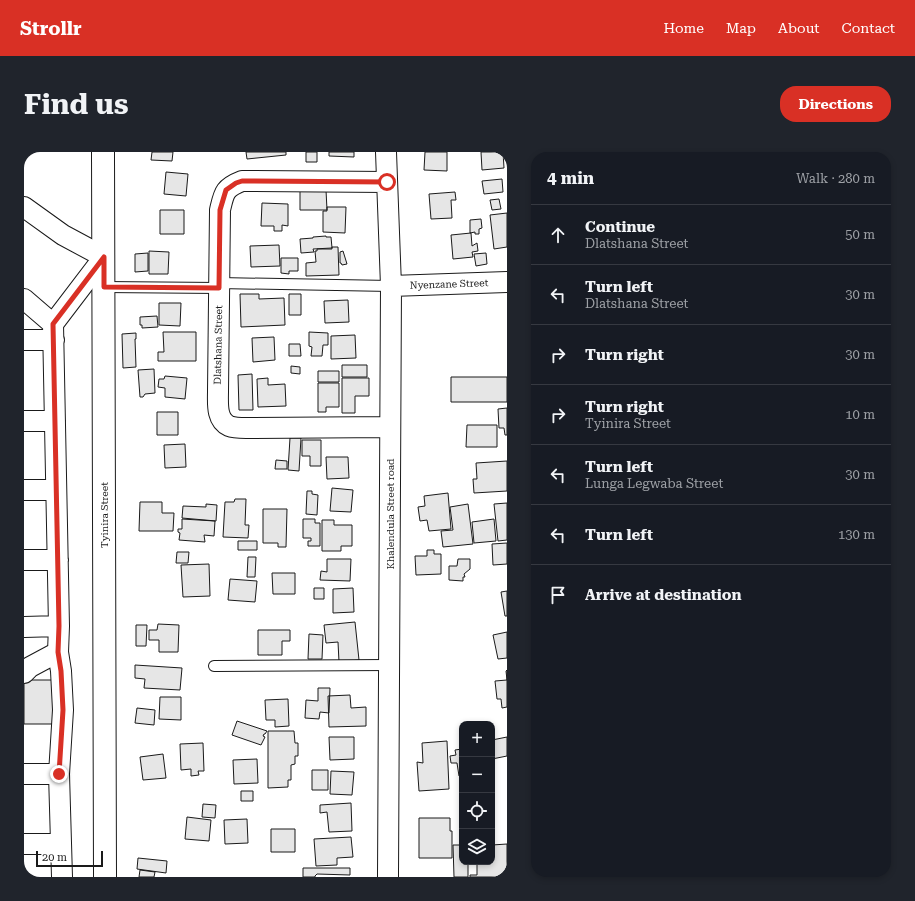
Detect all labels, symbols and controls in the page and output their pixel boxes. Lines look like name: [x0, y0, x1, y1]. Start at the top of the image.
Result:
text: Strollr: [20, 17, 82, 40]
text: Home: [663, 20, 704, 36]
text: Map: [726, 20, 756, 36]
text: About: [778, 20, 820, 36]
text: Contact: [842, 20, 895, 36]
button: Directions: [780, 86, 891, 122]
text: Find us: [24, 88, 128, 121]
text: 4 min: [547, 168, 594, 188]
text: Walk · 280 m: [796, 171, 875, 186]
route start: [378, 173, 396, 191]
text: Continue: [585, 218, 655, 236]
icon: ahead: [547, 224, 569, 246]
text: 50 m: [845, 227, 875, 242]
text: Dlatshana Street: [585, 236, 688, 251]
street label: Nyenzane Street: [409, 277, 489, 291]
text: Turn left: [585, 278, 653, 296]
icon: left: [547, 284, 569, 306]
text: 30 m: [845, 287, 875, 302]
text: Dlatshana Street: [585, 296, 688, 311]
street label: Dlatshana Street: [212, 305, 224, 385]
icon: right: [547, 344, 569, 366]
text: Turn right: [585, 346, 664, 364]
text: 30 m: [845, 347, 875, 362]
text: Turn right: [585, 398, 664, 416]
icon: right: [547, 404, 569, 426]
text: 10 m: [845, 407, 875, 422]
text: Tyinira Street: [585, 416, 671, 431]
street label: Khalendula Street road: [385, 458, 396, 569]
text: Turn left: [585, 458, 653, 476]
icon: left: [547, 464, 569, 486]
text: 30 m: [845, 467, 875, 482]
text: Lunga Legwaba Street: [585, 476, 723, 491]
street label: Tyinira Street: [99, 482, 110, 548]
icon: left: [547, 524, 569, 546]
text: Turn left: [585, 526, 653, 544]
text: 130 m: [838, 527, 875, 542]
icon: arrive: [547, 584, 569, 606]
text: Arrive at destination: [585, 586, 741, 604]
map controls: [459, 721, 495, 865]
button: +: [459, 721, 495, 757]
button: −: [459, 757, 495, 793]
route end: [50, 765, 68, 783]
button: locate: [459, 793, 495, 829]
button: layers: [459, 829, 495, 865]
scale bar: [36, 849, 103, 868]
text: 20 m: [42, 851, 67, 864]

